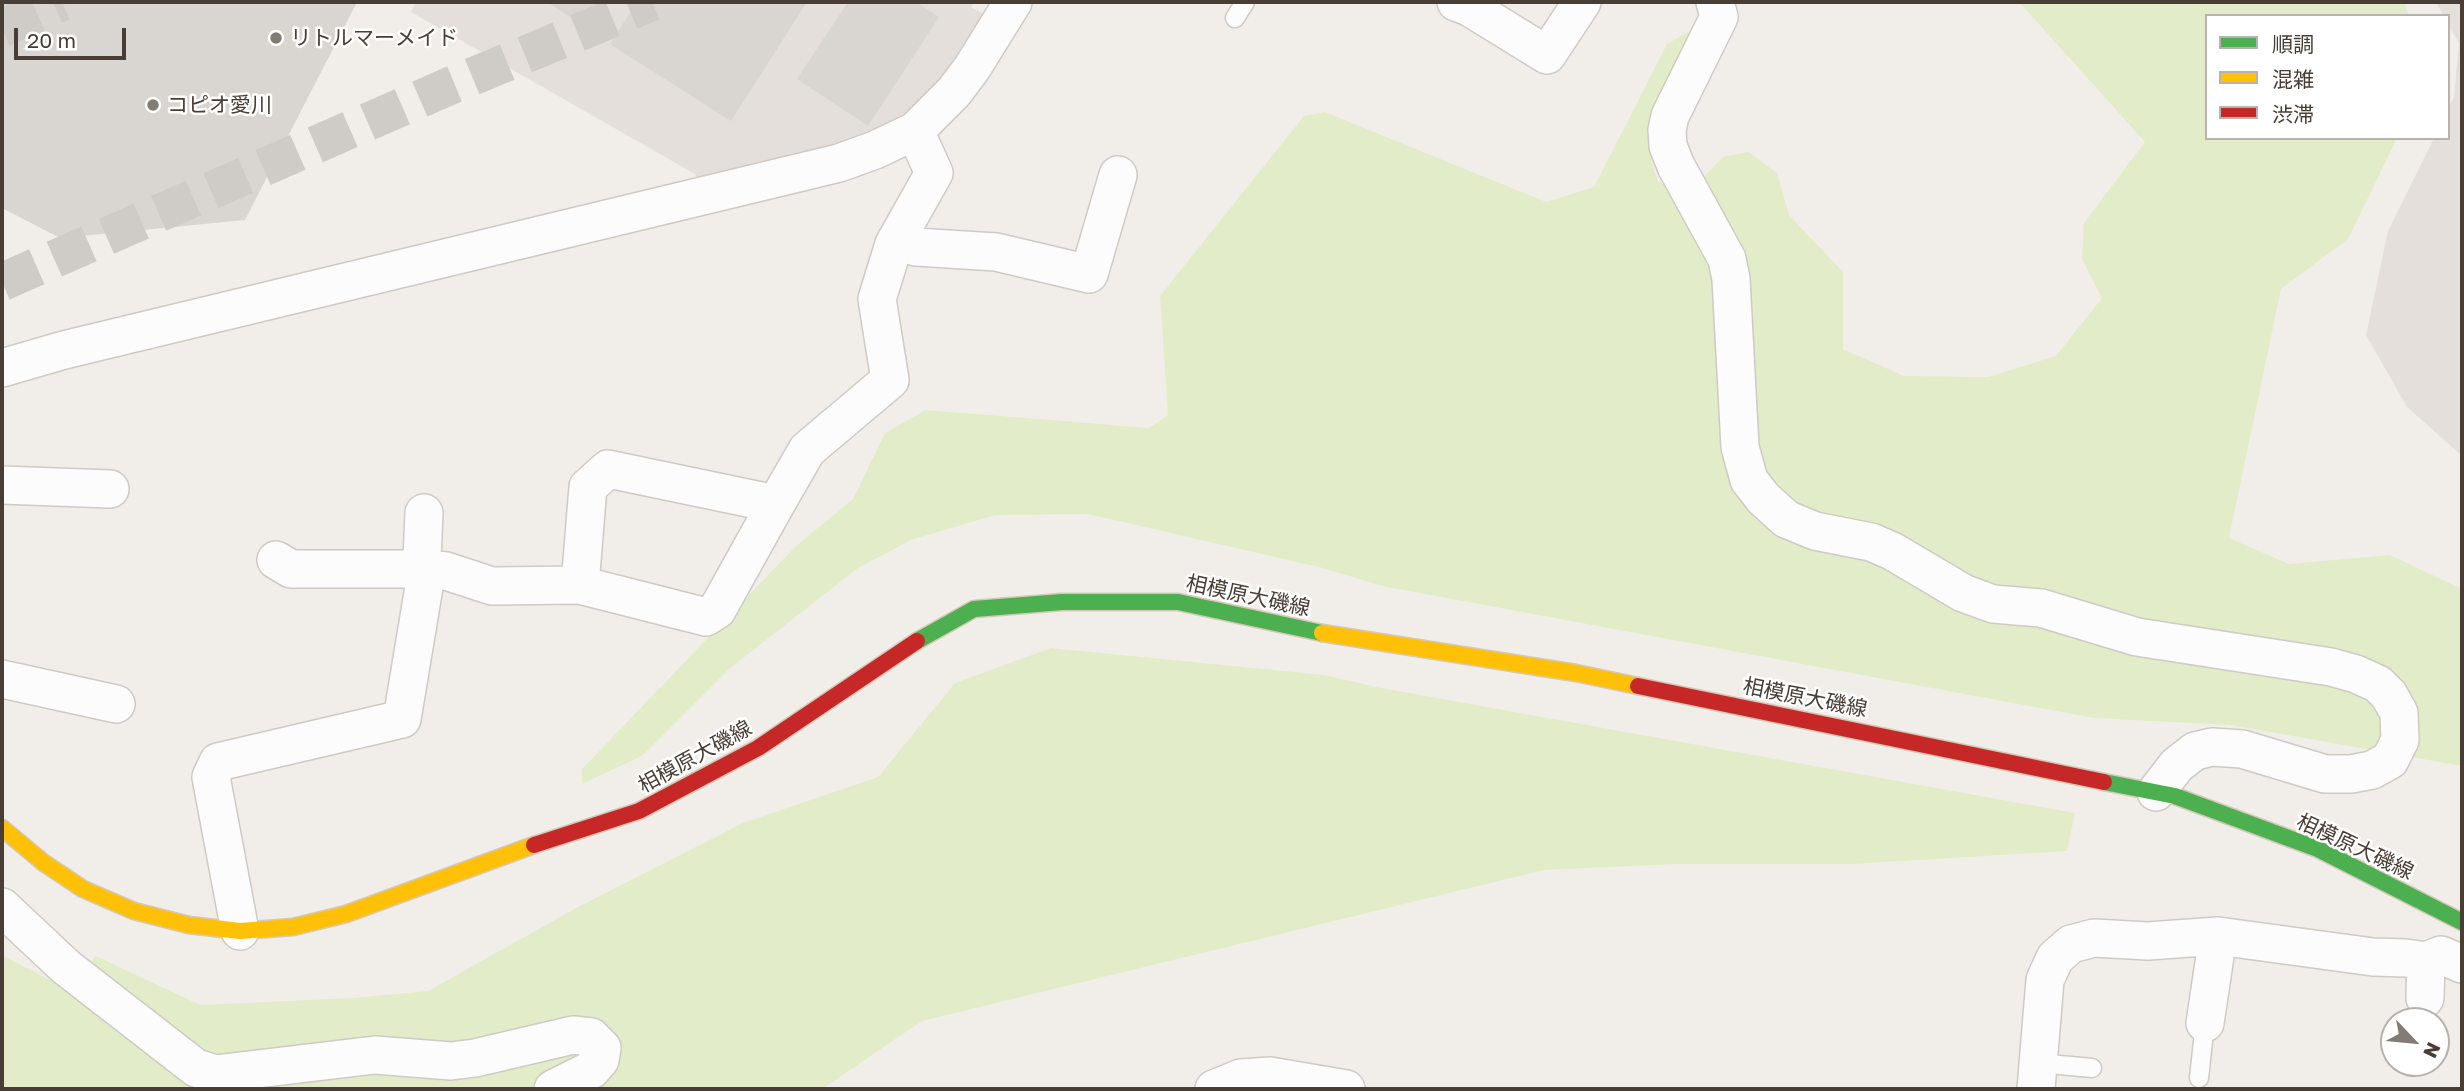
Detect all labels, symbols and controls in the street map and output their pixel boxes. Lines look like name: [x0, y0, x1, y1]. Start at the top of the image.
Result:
scale bar: [18, 14, 130, 58]
legend: [2205, 14, 2450, 140]
place label: リトルマーメイド: [290, 25, 458, 51]
text: 20 m: [27, 27, 76, 53]
marker: リトルマーメイド: [268, 30, 284, 46]
text: 順調: [2272, 31, 2314, 57]
text: 混雑: [2272, 66, 2314, 92]
place label: コピオ愛川: [167, 92, 272, 118]
marker: コピオ愛川: [145, 97, 161, 113]
text: 渋滞: [2272, 101, 2314, 127]
street label: 相模原大磯線: [1184, 571, 1312, 621]
street label: 相模原大磯線: [1741, 674, 1869, 722]
street label: 相模原大磯線: [634, 715, 756, 799]
street label: 相模原大磯線: [2293, 809, 2417, 885]
north arrow: [2380, 1007, 2450, 1077]
text: N: [2419, 1039, 2446, 1062]

